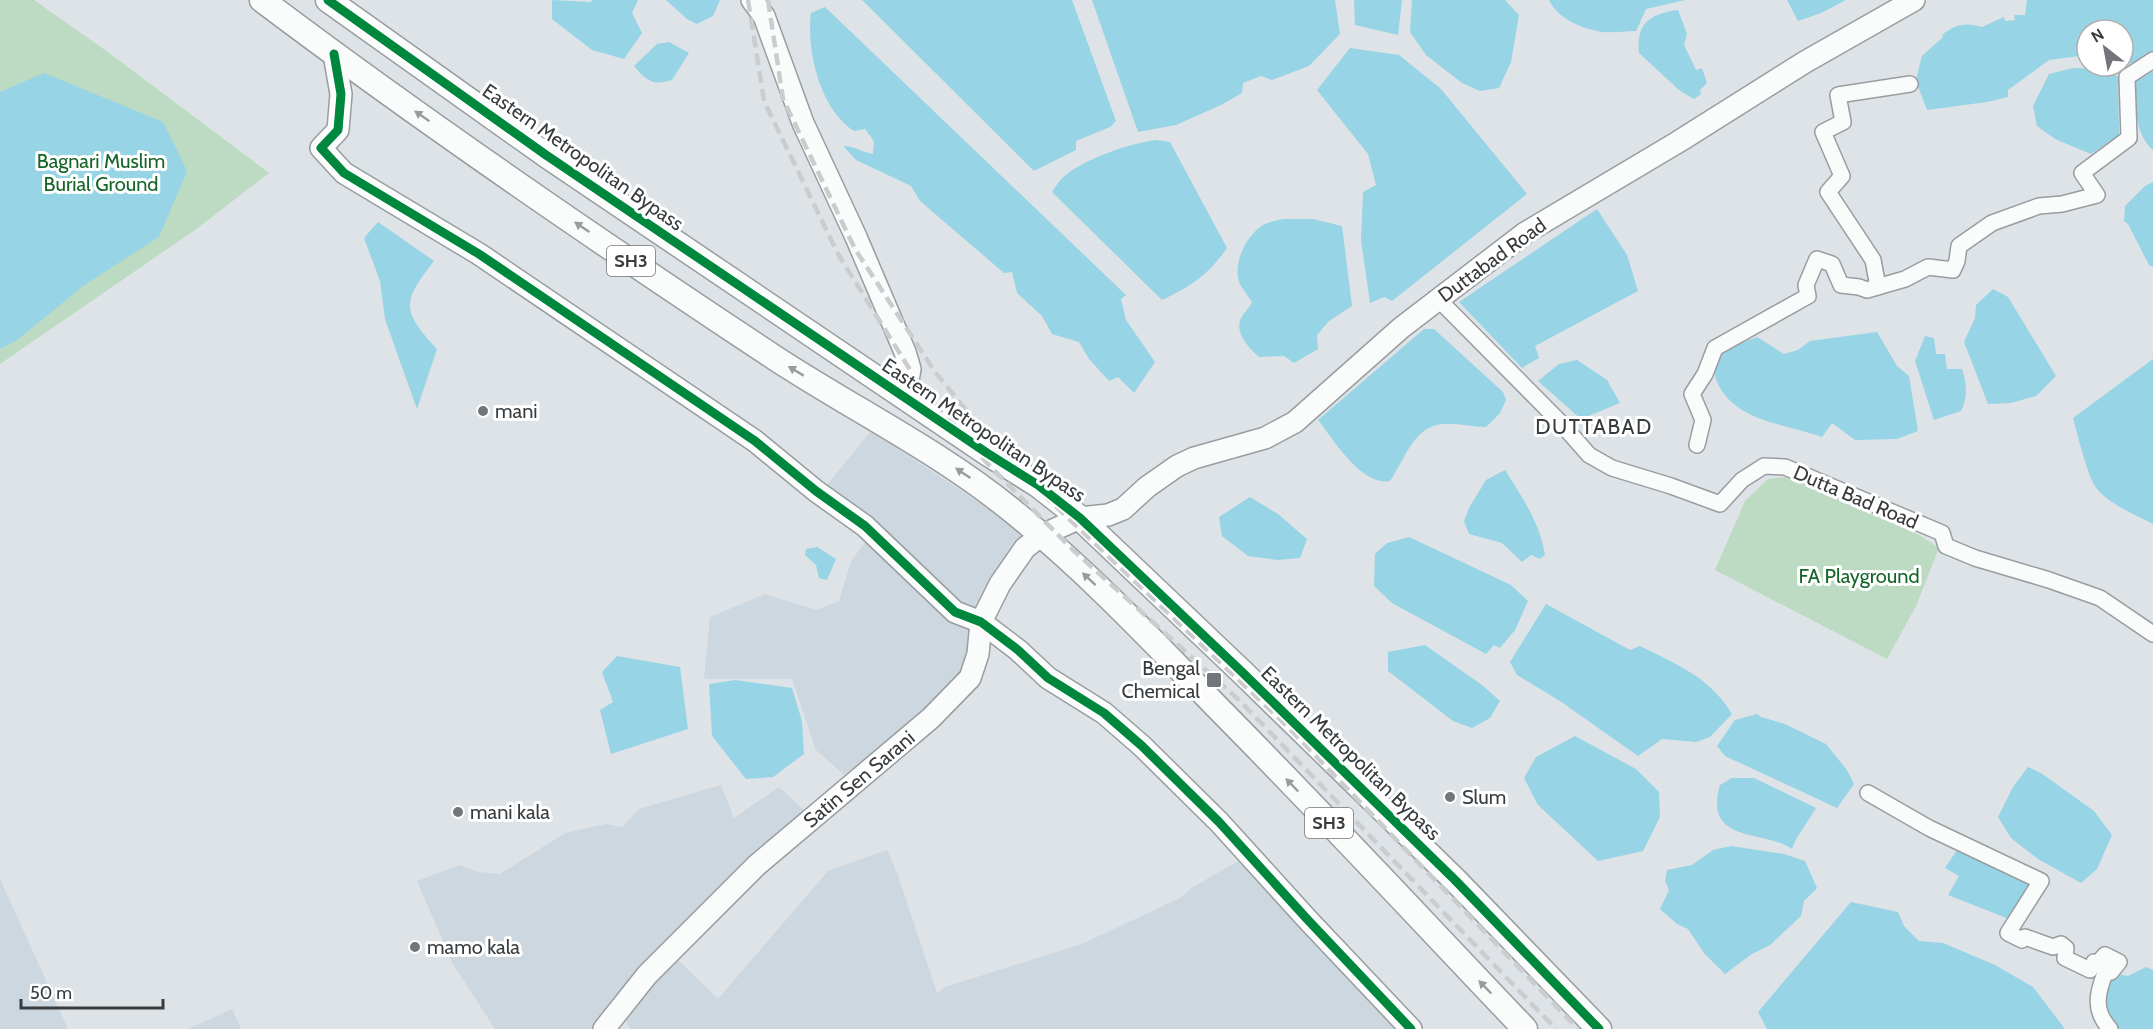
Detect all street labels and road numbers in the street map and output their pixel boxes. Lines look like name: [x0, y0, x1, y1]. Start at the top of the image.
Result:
street label: Eastern Metropolitan Bypass: [478, 78, 688, 236]
street label: Duttabad Road: [1433, 213, 1551, 307]
road number: SH3: [607, 246, 655, 276]
street label: Eastern Metropolitan Bypass: [878, 353, 1090, 507]
street label: Dutta Bad Road: [1790, 460, 1922, 534]
street label: Eastern Metropolitan Bypass: [1256, 661, 1446, 845]
street label: Satin Sen Sarani: [798, 726, 920, 832]
road number: SH3: [1305, 808, 1353, 838]

